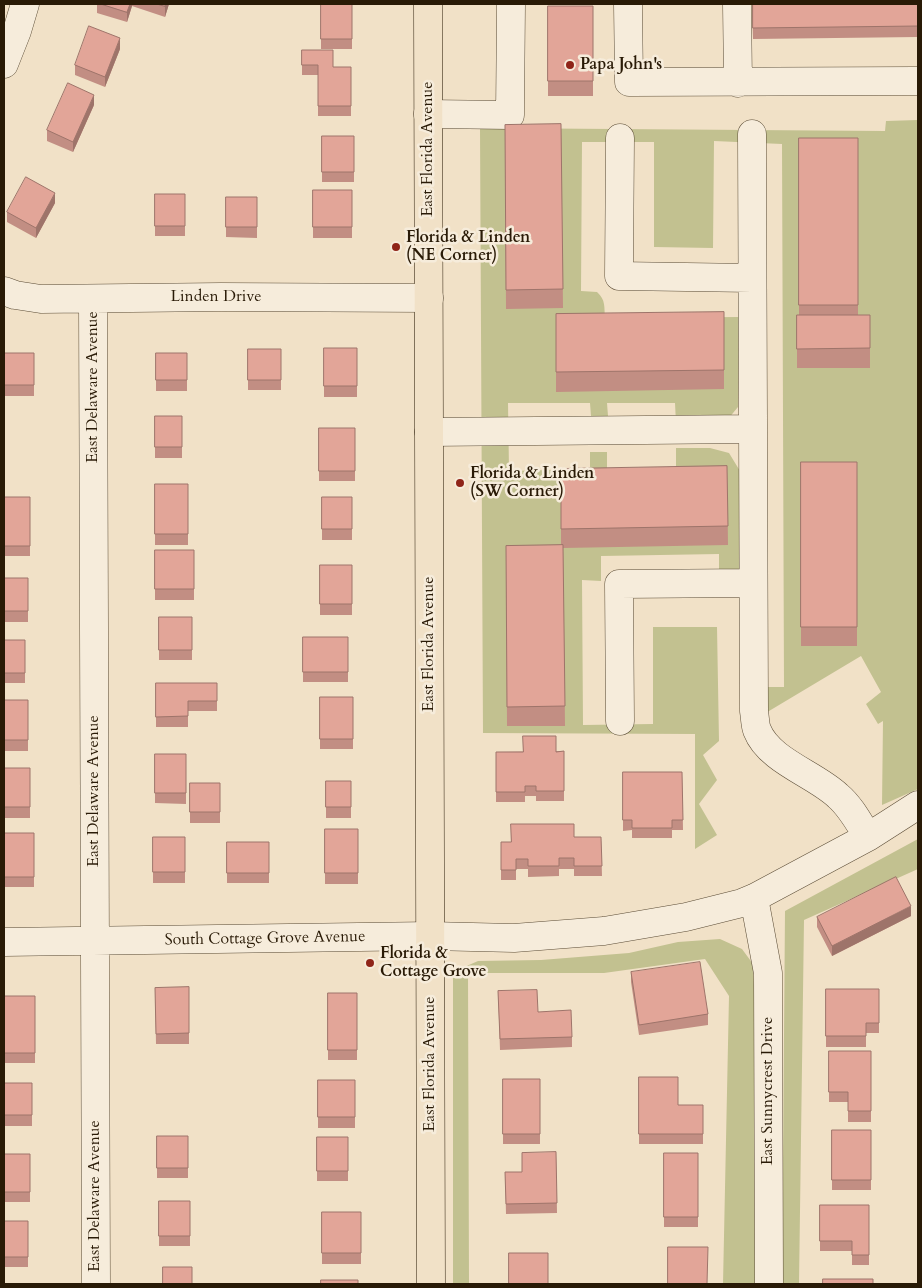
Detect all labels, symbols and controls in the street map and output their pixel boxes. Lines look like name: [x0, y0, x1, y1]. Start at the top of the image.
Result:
place label: Papa John's: [580, 55, 662, 75]
marker: Papa John's: [564, 59, 576, 71]
street label: East Florida Avenue: [418, 81, 438, 217]
place label: Florida & Linden (NE Corner): [406, 228, 530, 266]
marker: Florida & Linden (NE Corner): [390, 241, 402, 253]
street label: Linden Drive: [170, 287, 262, 307]
street label: East Delaware Avenue: [83, 311, 103, 463]
place label: Florida & Linden (SW Corner): [470, 464, 594, 502]
marker: Florida & Linden (SW Corner): [454, 477, 466, 489]
street label: East Florida Avenue: [419, 576, 439, 712]
street label: East Delaware Avenue: [84, 715, 104, 867]
street label: South Cottage Grove Avenue: [164, 928, 366, 950]
place label: Florida & Cottage Grove: [380, 944, 486, 982]
marker: Florida & Cottage Grove: [364, 957, 376, 969]
street label: East Florida Avenue: [420, 996, 440, 1132]
street label: East Sunnycrest Drive: [758, 1017, 778, 1165]
street label: East Delaware Avenue: [85, 1120, 105, 1272]

